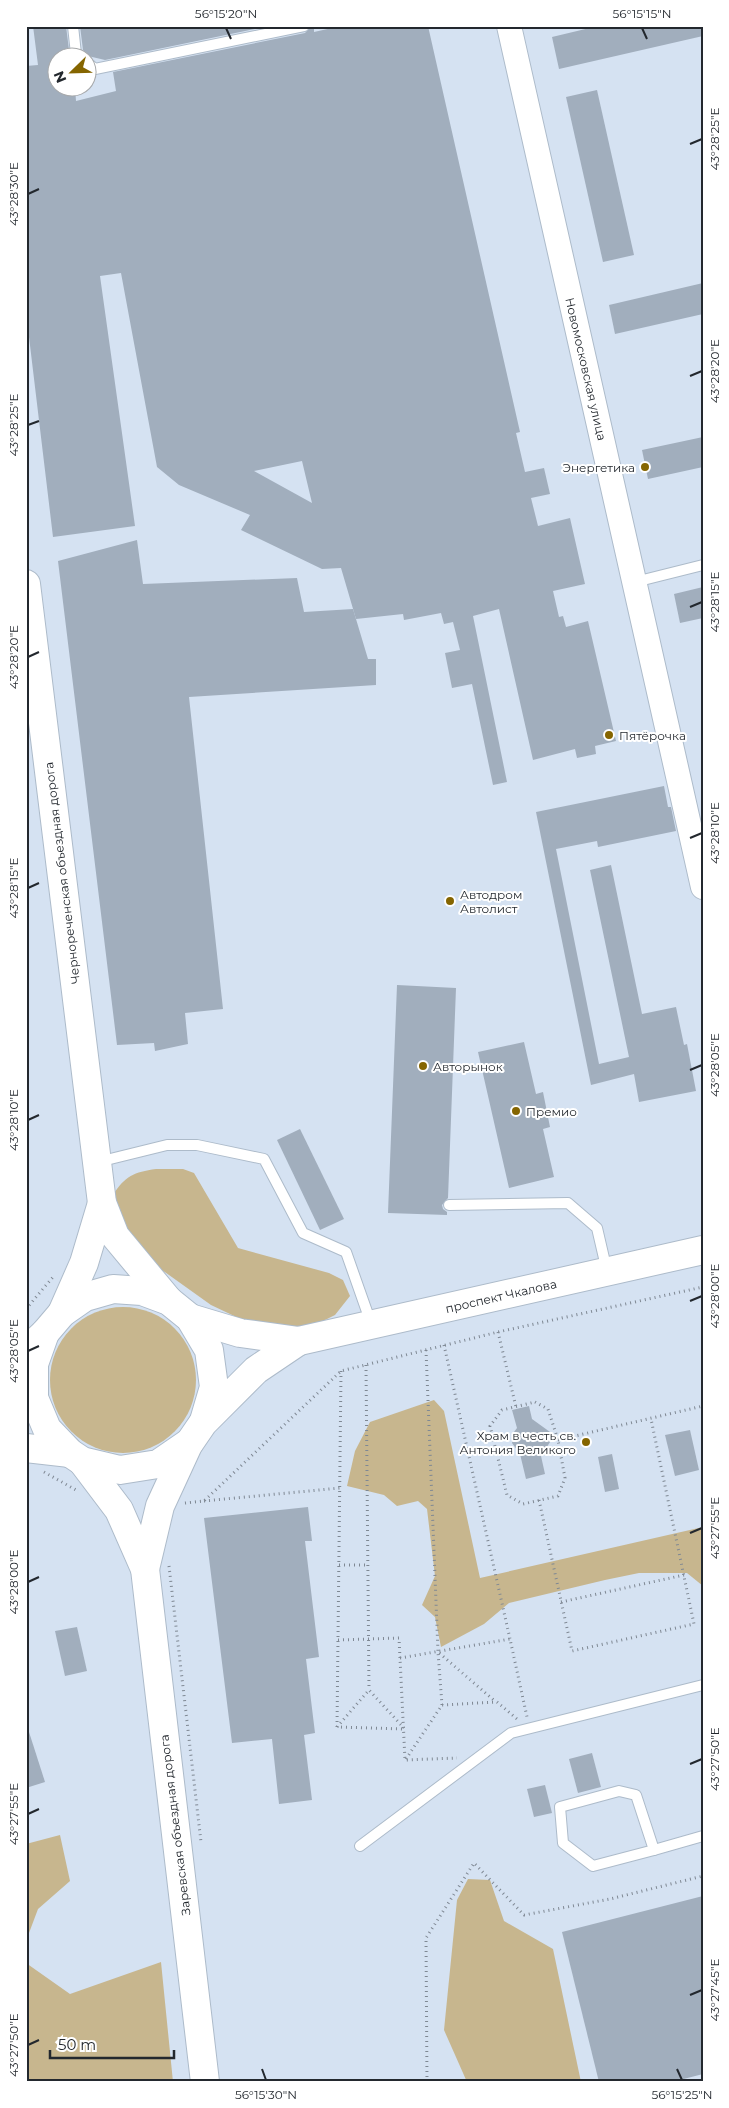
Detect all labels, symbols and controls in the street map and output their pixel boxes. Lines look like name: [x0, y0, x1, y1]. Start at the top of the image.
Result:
text: 56°15'20"N: [195, 6, 257, 21]
text: 56°15'15"N: [613, 6, 671, 21]
north arrow: [48, 48, 98, 98]
text: N: [50, 68, 71, 86]
text: 43°28'25"E: [707, 107, 722, 171]
text: 43°28'30"E: [6, 162, 21, 226]
street label: Новомосковская улица: [562, 296, 610, 442]
text: 43°28'20"E: [707, 339, 722, 403]
text: 43°28'25"E: [6, 393, 21, 457]
place label: Энергетика: [562, 460, 635, 475]
marker: Энергетика: [639, 461, 651, 473]
text: 43°28'15"E: [707, 572, 722, 632]
text: 43°28'20"E: [6, 625, 21, 689]
place label: Пятёрочка: [619, 728, 686, 743]
marker: Пятёрочка: [603, 729, 615, 741]
street label: Чернореченская объездная дорога: [41, 761, 83, 985]
text: 43°28'10"E: [707, 802, 722, 864]
text: 43°28'15"E: [6, 858, 21, 918]
place label: Автодром Автолист: [460, 887, 522, 916]
marker: Автодром Автолист: [444, 895, 456, 907]
text: 43°28'05"E: [707, 1033, 722, 1097]
place label: Авторынок: [433, 1059, 503, 1074]
marker: Авторынок: [417, 1060, 429, 1072]
text: 43°28'10"E: [6, 1089, 21, 1151]
place label: Премио: [526, 1104, 577, 1119]
marker: Премио: [510, 1105, 522, 1117]
text: 43°28'00"E: [707, 1263, 722, 1329]
street label: проспект Чкалова: [444, 1276, 558, 1316]
text: 43°28'05"E: [6, 1319, 21, 1383]
place label: Храм в честь св. Антония Великого: [460, 1428, 576, 1457]
marker: Храм в честь св. Антония Великого: [580, 1436, 592, 1448]
text: 43°27'55"E: [707, 1497, 722, 1559]
text: 43°28'00"E: [6, 1549, 21, 1615]
text: 43°27'50"E: [707, 1727, 722, 1791]
street label: Заревская объездная дорога: [156, 1734, 194, 1916]
text: 43°27'55"E: [6, 1783, 21, 1845]
text: 43°27'45"E: [707, 1958, 722, 2022]
text: 43°27'50"E: [6, 2013, 21, 2077]
scale bar: [50, 2028, 174, 2060]
text: 50 m: [58, 2035, 96, 2054]
text: 56°15'30"N: [235, 2087, 297, 2102]
text: 56°15'25"N: [651, 2087, 713, 2102]

